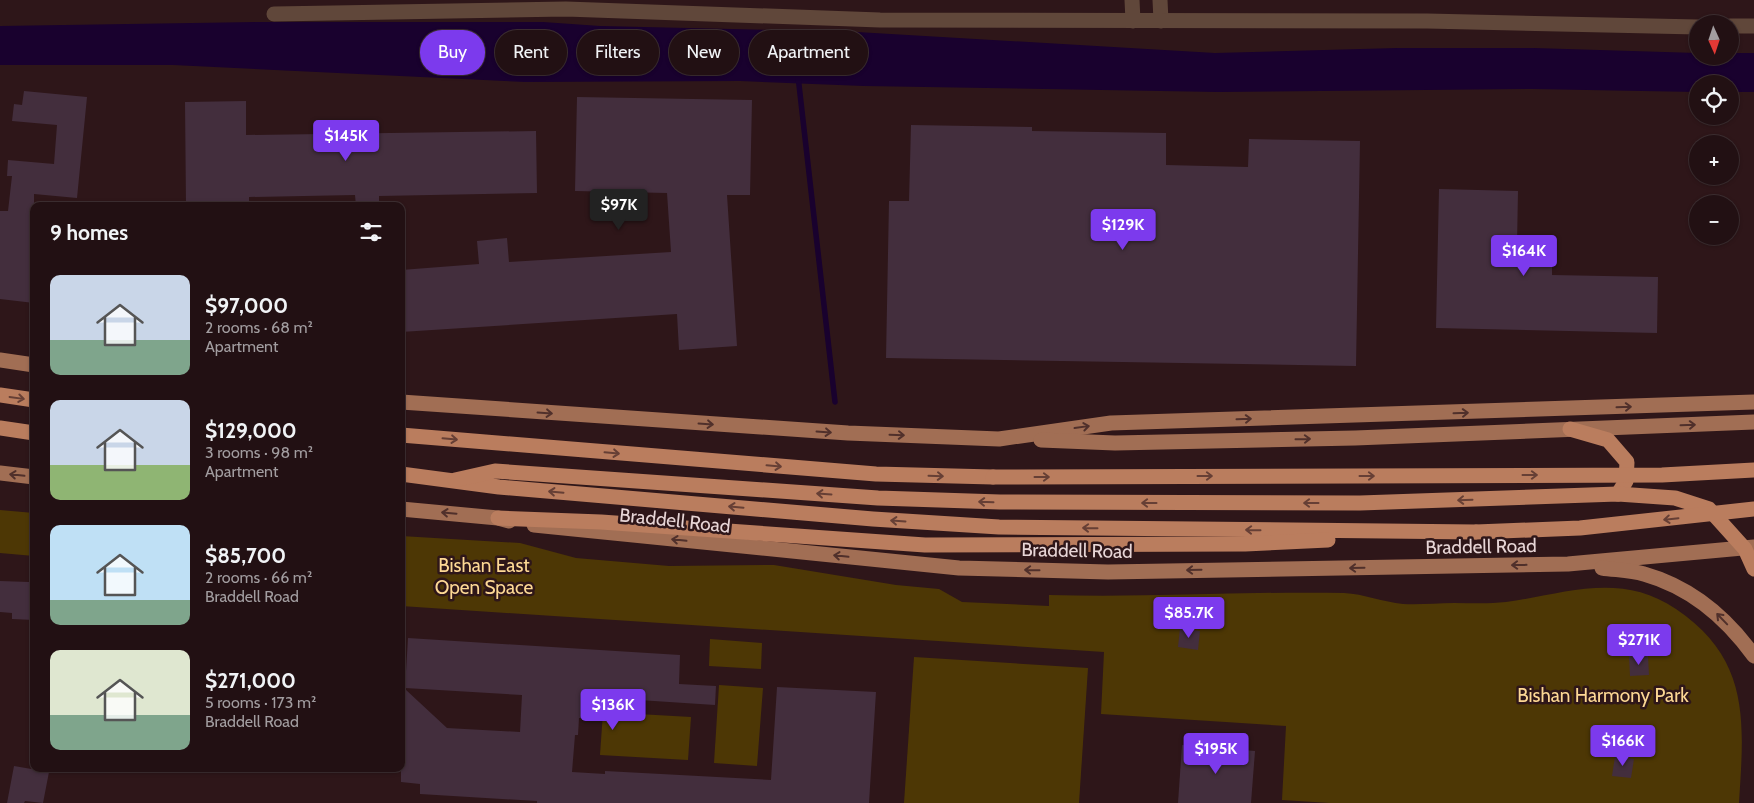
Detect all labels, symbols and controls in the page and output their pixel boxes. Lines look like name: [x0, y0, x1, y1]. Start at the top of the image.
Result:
north arrow: [1689, 15, 1739, 65]
map controls: [1689, 15, 1739, 245]
chip: Buy: [420, 30, 485, 75]
chip: Rent: [495, 30, 567, 75]
chip: Filters: [577, 30, 659, 75]
chip: New: [669, 30, 739, 75]
chip: Apartment: [749, 30, 868, 75]
button: locate: [1689, 75, 1739, 125]
pin: $145K: [311, 120, 381, 162]
text: $145K: [324, 126, 368, 145]
button: +: [1689, 135, 1739, 185]
pin: $97K: [589, 188, 649, 231]
text: $97K: [601, 195, 637, 214]
button: −: [1689, 195, 1739, 245]
pin: $129K: [1088, 208, 1158, 251]
text: $129K: [1102, 215, 1144, 234]
icon: filters: [357, 218, 385, 246]
text: 9 homes: [50, 220, 128, 245]
pin: $164K: [1489, 234, 1559, 277]
text: $164K: [1502, 241, 1546, 260]
text: $97,000: [205, 293, 288, 318]
icon: home: [90, 295, 150, 355]
text: 2 rooms · 68 m²: [205, 318, 313, 337]
text: Apartment: [205, 337, 278, 356]
one-way arrow: [9, 393, 25, 403]
one-way arrow: [1615, 402, 1631, 412]
one-way arrow: [537, 408, 553, 418]
one-way arrow: [1453, 408, 1469, 417]
one-way arrow: [1236, 415, 1252, 424]
text: $129,000: [205, 418, 297, 443]
one-way arrow: [698, 419, 714, 429]
icon: home: [90, 420, 150, 480]
one-way arrow: [1680, 420, 1696, 430]
one-way arrow: [1074, 422, 1090, 432]
one-way arrow: [815, 427, 831, 436]
one-way arrow: [888, 430, 904, 440]
one-way arrow: [1295, 434, 1311, 444]
one-way arrow: [442, 435, 458, 444]
text: 3 rooms · 98 m²: [205, 443, 313, 462]
one-way arrow: [604, 448, 620, 457]
one-way arrow: [765, 461, 781, 470]
text: Apartment: [205, 462, 278, 481]
one-way arrow: [9, 470, 25, 480]
one-way arrow: [1521, 470, 1537, 480]
one-way arrow: [928, 471, 944, 481]
one-way arrow: [1358, 471, 1375, 481]
one-way arrow: [1034, 472, 1050, 482]
one-way arrow: [1196, 472, 1212, 481]
one-way arrow: [549, 487, 565, 497]
one-way arrow: [816, 490, 832, 499]
one-way arrow: [1457, 495, 1473, 505]
one-way arrow: [979, 497, 995, 507]
one-way arrow: [1141, 498, 1158, 508]
one-way arrow: [1304, 498, 1320, 508]
street label: Braddell Road: [618, 503, 732, 538]
one-way arrow: [728, 503, 744, 512]
one-way arrow: [442, 509, 458, 518]
one-way arrow: [1663, 514, 1679, 524]
one-way arrow: [890, 516, 906, 525]
one-way arrow: [1083, 523, 1099, 533]
one-way arrow: [1245, 525, 1262, 535]
street label: Braddell Road: [1425, 534, 1537, 559]
one-way arrow: [672, 535, 688, 545]
street label: Braddell Road: [1021, 538, 1133, 563]
text: $85,700: [205, 543, 286, 568]
icon: home: [90, 545, 150, 605]
one-way arrow: [833, 551, 849, 561]
park label: Bishan East Open Space: [435, 554, 534, 599]
one-way arrow: [1511, 560, 1528, 570]
one-way arrow: [1349, 563, 1365, 573]
one-way arrow: [1024, 565, 1040, 575]
one-way arrow: [1186, 566, 1202, 575]
text: 2 rooms · 66 m²: [205, 568, 312, 587]
text: Braddell Road: [205, 587, 299, 606]
pin: $85.7K: [1148, 596, 1230, 639]
text: $85.7K: [1164, 603, 1214, 622]
one-way arrow: [1717, 613, 1729, 625]
pin: $271K: [1604, 624, 1674, 666]
text: $271K: [1618, 630, 1660, 649]
text: $271,000: [205, 668, 296, 693]
icon: home: [90, 670, 150, 730]
park label: Bishan Harmony Park: [1517, 684, 1689, 707]
pin: $136K: [578, 688, 648, 731]
text: 5 rooms · 173 m²: [205, 693, 316, 712]
text: $136K: [592, 695, 634, 714]
text: Braddell Road: [205, 712, 299, 731]
pin: $166K: [1588, 724, 1658, 767]
text: $166K: [1601, 731, 1645, 750]
pin: $195K: [1181, 732, 1251, 775]
text: $195K: [1195, 739, 1237, 758]

